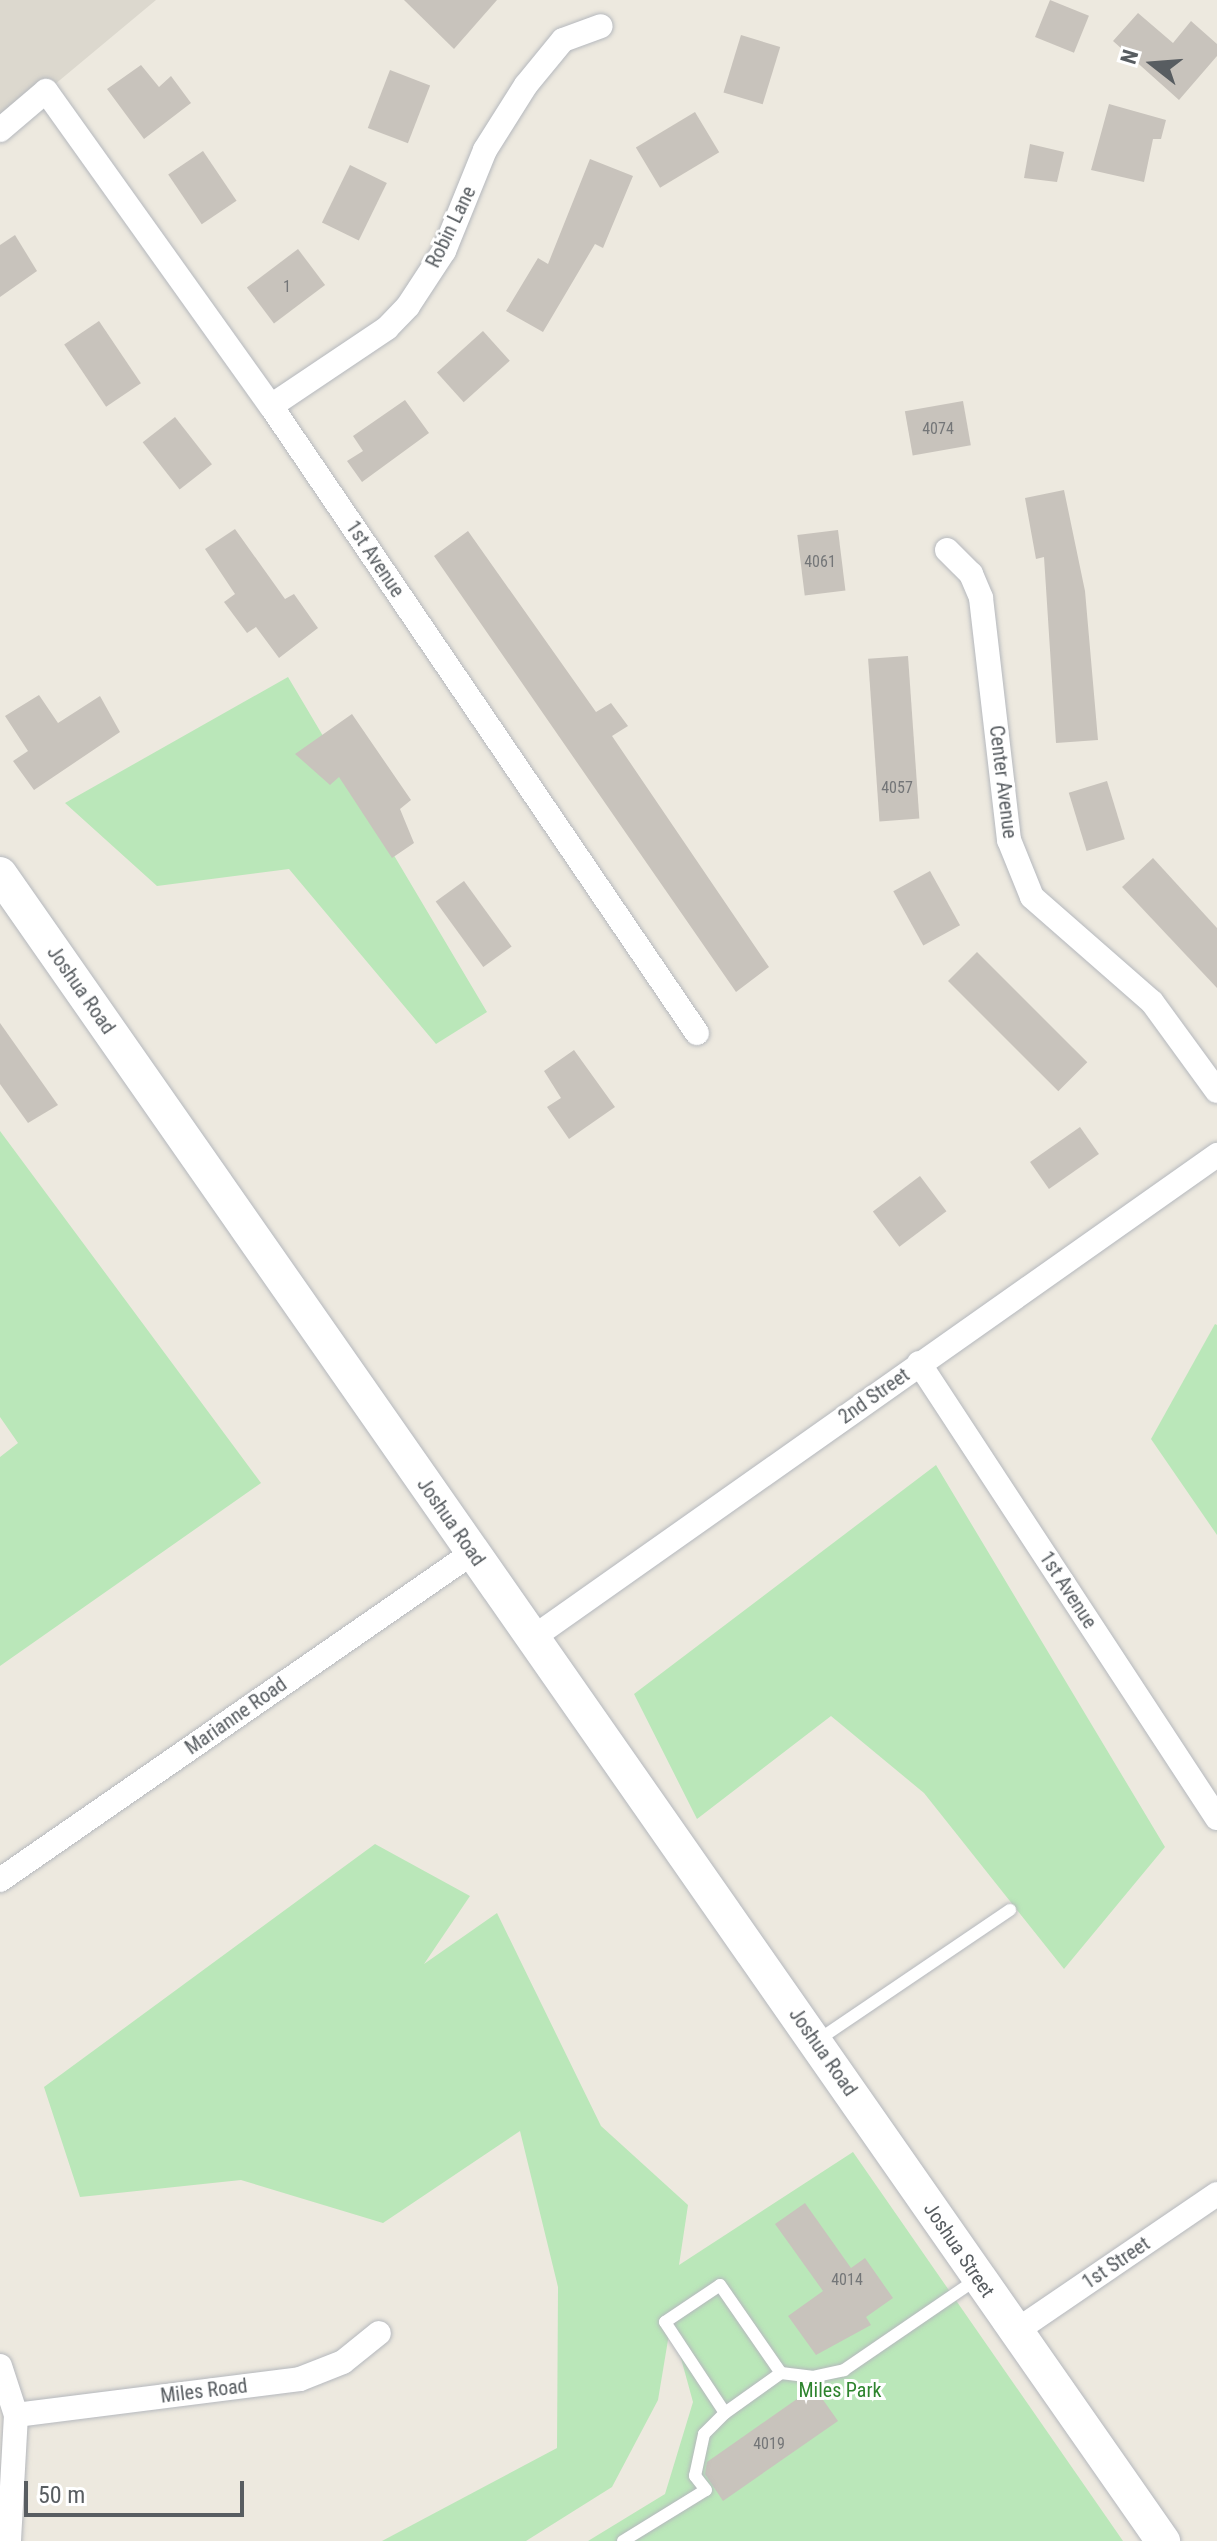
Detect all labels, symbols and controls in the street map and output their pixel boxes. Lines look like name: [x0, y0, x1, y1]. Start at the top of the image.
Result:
north arrow: [1113, 24, 1193, 104]
text: N: [1116, 47, 1143, 67]
street label: Robin Lane: [421, 182, 481, 272]
house number: 1: [283, 277, 291, 297]
house number: 4074: [922, 419, 954, 439]
street label: 1st Avenue: [341, 516, 409, 602]
house number: 4061: [804, 552, 836, 572]
street label: Center Avenue: [984, 724, 1022, 840]
house number: 4057: [881, 778, 913, 798]
street label: Joshua Road: [42, 941, 120, 1039]
street label: 2nd Street: [834, 1363, 914, 1429]
street label: Joshua Road: [412, 1473, 490, 1571]
street label: 1st Avenue: [1034, 1547, 1102, 1633]
street label: Marianne Road: [181, 1672, 291, 1760]
street label: Joshua Road: [784, 2003, 862, 2101]
street label: Joshua Street: [919, 2198, 999, 2302]
street label: 1st Street: [1078, 2232, 1154, 2294]
house number: 4014: [831, 2270, 863, 2290]
street label: Miles Road: [159, 2374, 249, 2408]
park label: Miles Park: [798, 2378, 882, 2402]
house number: 4019: [753, 2434, 785, 2454]
scale bar: [28, 2465, 248, 2515]
text: 50 m: [38, 2481, 85, 2509]

